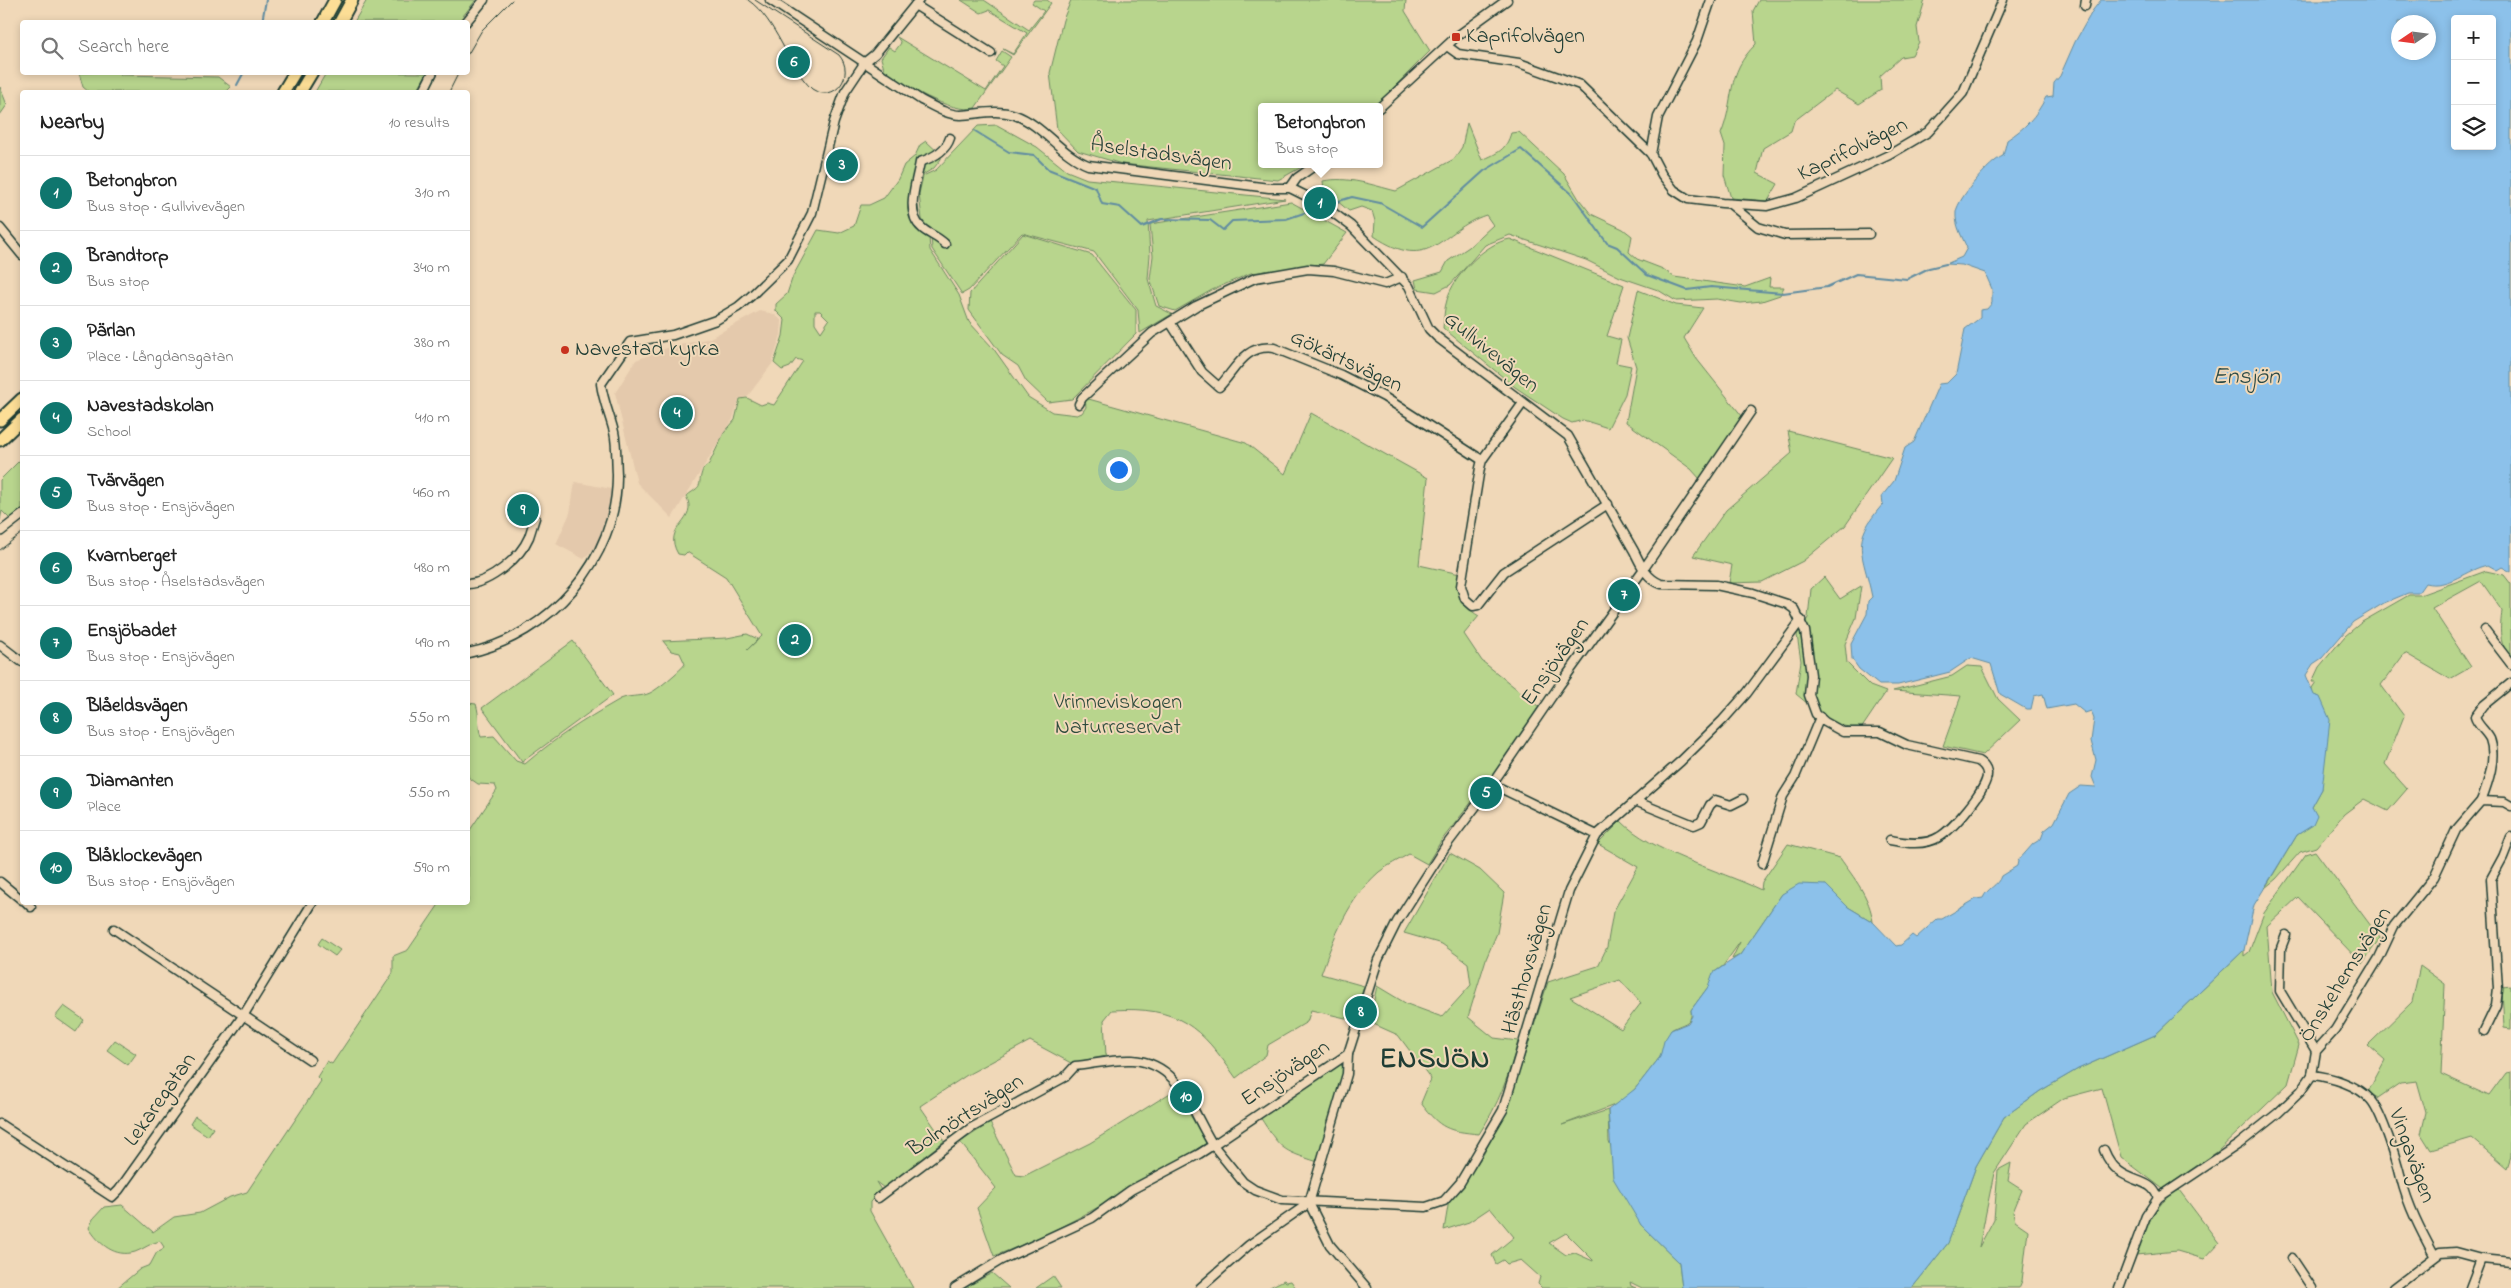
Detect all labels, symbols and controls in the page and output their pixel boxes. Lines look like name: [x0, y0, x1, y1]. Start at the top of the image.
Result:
north arrow: [2391, 15, 2436, 60]
map controls: [2451, 15, 2496, 150]
button: +: [2451, 15, 2496, 60]
search box: [20, 20, 470, 75]
place label: Kaprifolvägen: [1466, 21, 1585, 54]
marker: Kaprifolvägen: [1450, 31, 1462, 43]
icon: search: [38, 34, 66, 62]
text: Search here: [78, 34, 169, 61]
pin: 6: [778, 43, 810, 81]
button: −: [2451, 60, 2496, 105]
popup: [1258, 103, 1383, 168]
button: layers: [2451, 105, 2496, 150]
text: Nearby: [40, 108, 104, 138]
text: Betongbron: [1276, 110, 1365, 137]
street label: Kaprifolvägen: [1793, 110, 1914, 191]
text: 10 results: [388, 111, 450, 135]
street label: Åselstadsvägen: [1088, 129, 1234, 182]
text: Bus stop: [1276, 137, 1338, 161]
pin: 3: [826, 146, 858, 184]
text: Betongbron: [87, 168, 177, 195]
text: 1: [53, 181, 59, 205]
text: 310 m: [415, 181, 450, 205]
pin: 1: [1304, 184, 1336, 222]
text: Bus stop · Gullvivevägen: [87, 195, 245, 219]
text: Brandtorp: [87, 243, 168, 270]
text: 2: [52, 256, 60, 280]
text: 340 m: [413, 256, 450, 280]
text: Bus stop: [87, 270, 150, 294]
street label: Gullvivevägen: [1435, 304, 1546, 403]
text: Pärlan: [87, 318, 135, 345]
street label: Gökärtsvägen: [1284, 322, 1408, 403]
text: 3: [53, 331, 59, 355]
text: 380 m: [414, 331, 450, 355]
place label: Navestad kyrka: [575, 334, 719, 367]
marker: Navestad kyrka: [559, 344, 571, 356]
text: Place · Långdansgatan: [87, 345, 233, 369]
water label: Ensjön: [2212, 360, 2281, 395]
text: Navestadskolan: [87, 393, 214, 420]
pin: 4: [661, 394, 693, 432]
text: 4: [53, 406, 59, 430]
text: 410 m: [415, 406, 450, 430]
text: School: [87, 420, 131, 444]
your location: [1106, 457, 1132, 483]
text: Tvärvägen: [87, 468, 164, 495]
text: 5: [51, 481, 61, 505]
text: 460 m: [413, 481, 450, 505]
pin: 9: [507, 491, 539, 529]
text: Bus stop · Ensjövägen: [87, 495, 235, 519]
text: Kvarnberget: [87, 543, 177, 570]
text: 6: [52, 556, 60, 580]
text: 480 m: [414, 556, 450, 580]
text: Bus stop · Åselstadsvägen: [87, 570, 265, 594]
pin: 7: [1608, 576, 1640, 614]
street label: Ensjövägen: [1514, 611, 1599, 713]
text: Ensjöbadet: [87, 618, 177, 645]
pin: 2: [779, 621, 811, 659]
text: 7: [53, 631, 59, 655]
text: 490 m: [415, 631, 450, 655]
text: Bus stop · Ensjövägen: [87, 645, 235, 669]
park label: Vrinneviskogen Naturreservat: [1053, 687, 1182, 744]
text: Blåeldsvägen: [87, 693, 188, 720]
text: 8: [53, 706, 59, 730]
text: 550 m: [408, 706, 450, 730]
text: Bus stop · Ensjövägen: [87, 720, 235, 744]
text: Diamanten: [87, 768, 173, 795]
pin: 5: [1470, 774, 1502, 812]
text: 9: [54, 781, 58, 805]
text: 550 m: [408, 781, 450, 805]
text: Place: [87, 795, 121, 819]
text: Blåklockevägen: [87, 843, 202, 870]
text: 10: [50, 856, 62, 880]
text: 590 m: [413, 856, 450, 880]
text: Bus stop · Ensjövägen: [87, 870, 235, 894]
street label: Hästhovsvägen: [1494, 900, 1563, 1038]
street label: Önskehemsvägen: [2291, 901, 2401, 1050]
pin: 8: [1345, 993, 1377, 1031]
street label: Ensjövägen: [1235, 1032, 1338, 1116]
district label: ENSJÖN: [1380, 1040, 1490, 1081]
street label: Lekaregatan: [117, 1047, 206, 1154]
street label: Bolmörtsvägen: [900, 1066, 1031, 1167]
pin: 10: [1170, 1078, 1202, 1116]
street label: Vingavägen: [2378, 1103, 2443, 1208]

